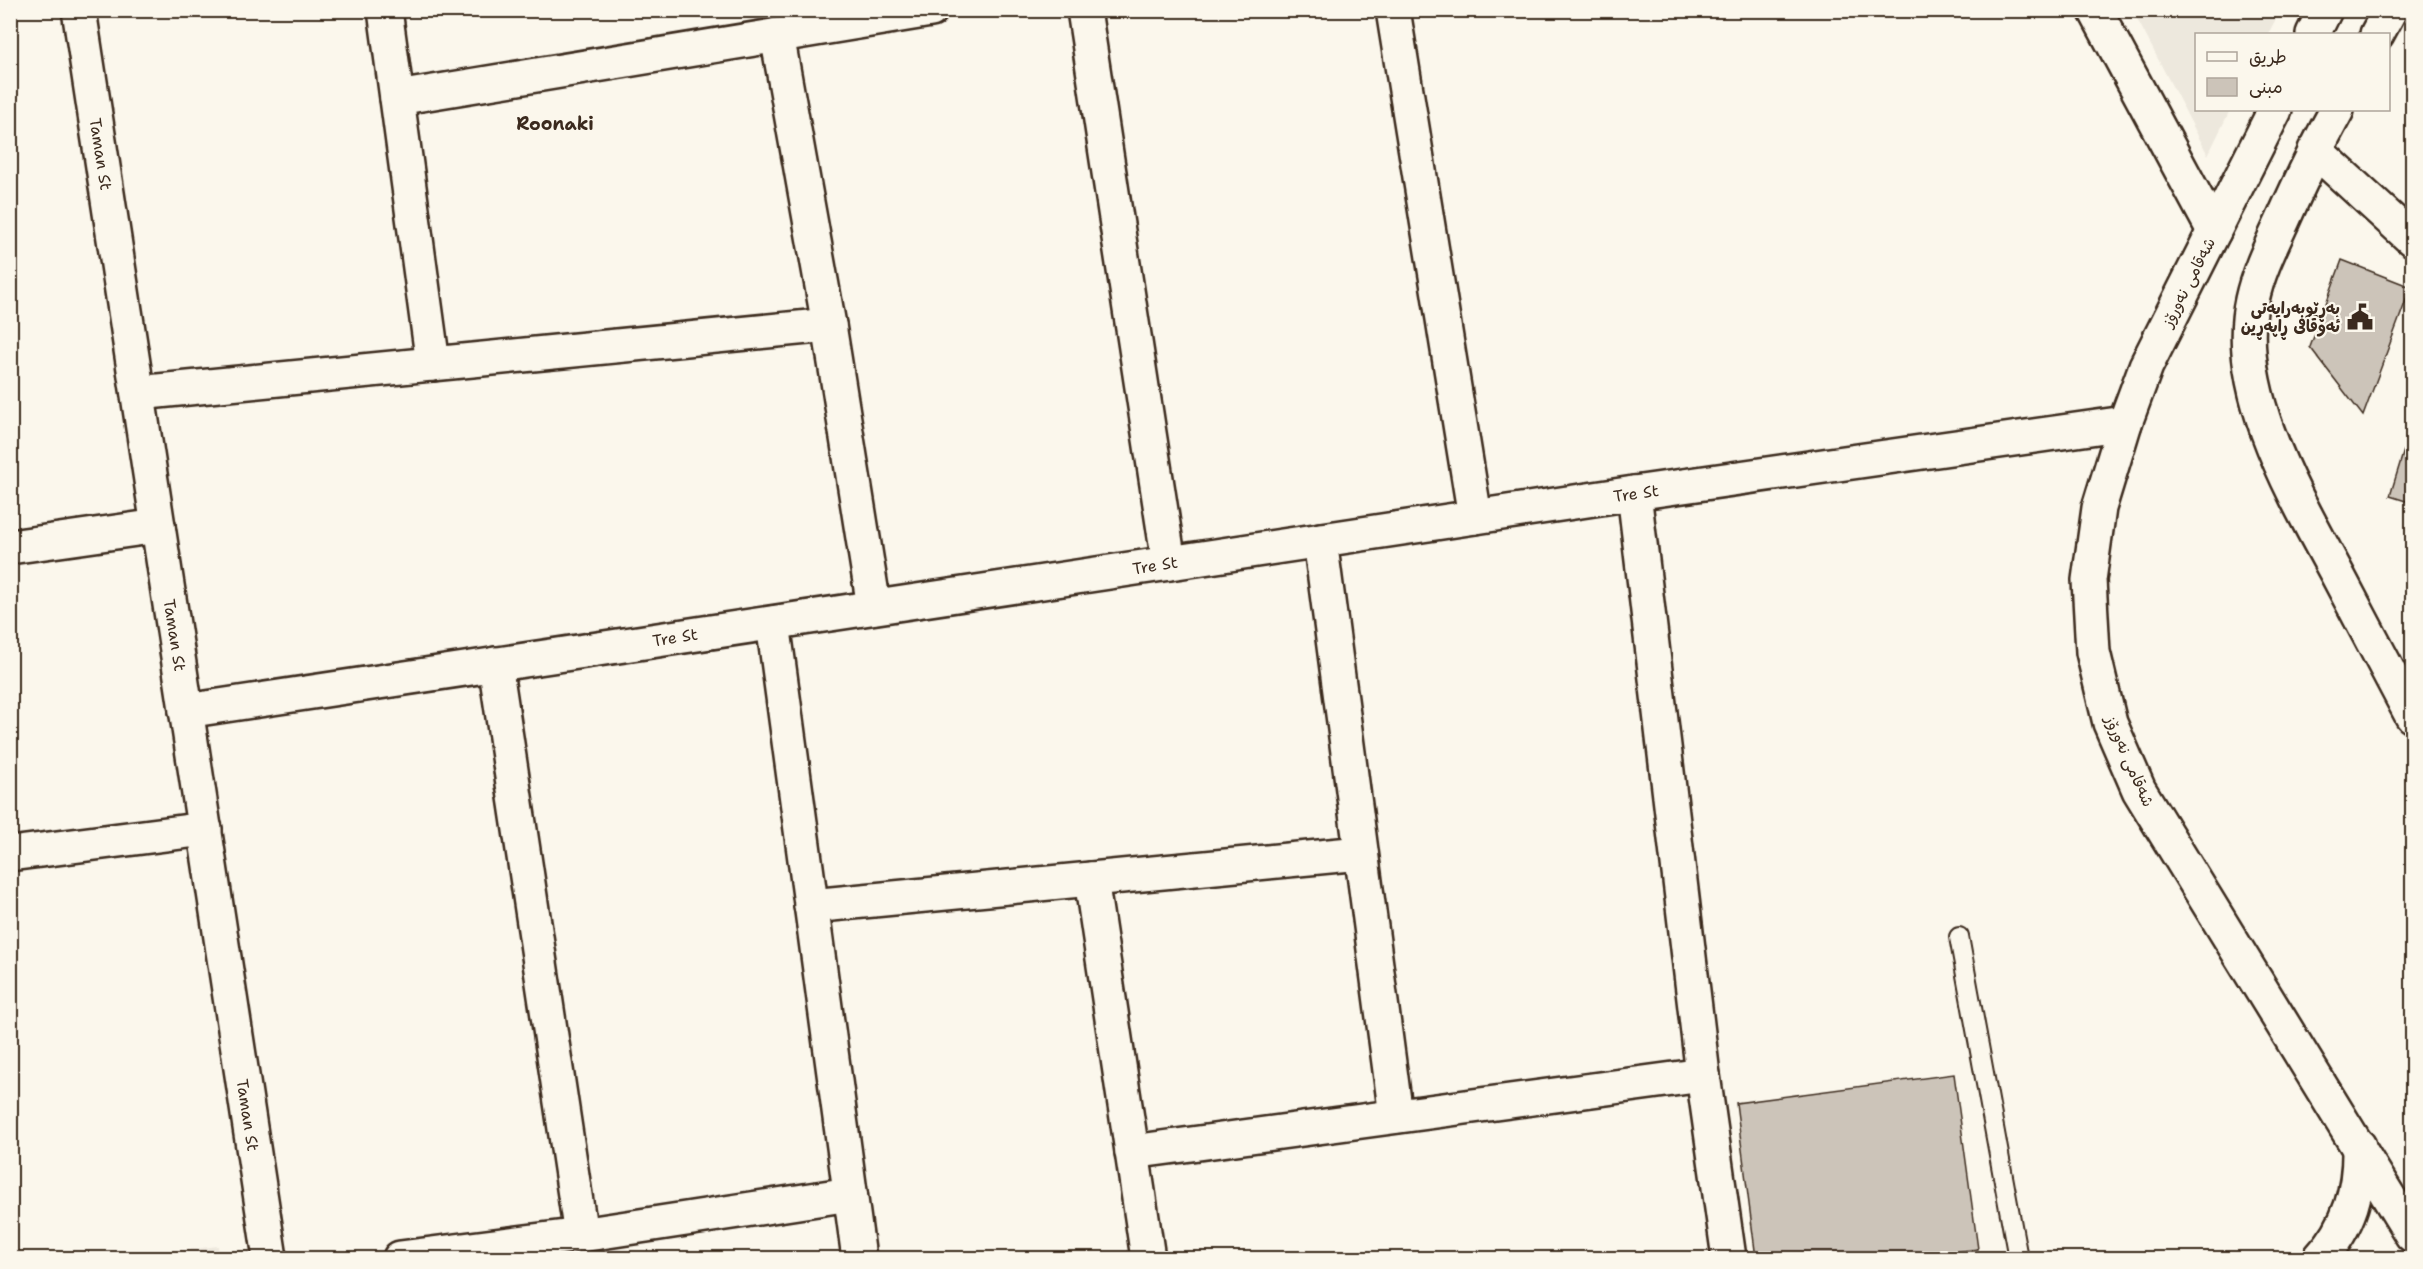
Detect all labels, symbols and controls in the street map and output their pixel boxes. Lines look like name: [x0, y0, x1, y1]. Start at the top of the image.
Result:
legend: [2195, 33, 2390, 111]
text: طريق: [2249, 45, 2287, 69]
text: مبنى: [2249, 75, 2283, 99]
district label: Roonaki: [516, 112, 594, 136]
street label: Taman St: [84, 117, 117, 192]
street label: شەقامی نەورۆز: [2156, 234, 2220, 332]
place label: بەڕێوبەرایەتی ئەوقافی ڕاپەڕین: [2241, 298, 2341, 340]
public building icon: بەڕێوبەرایەتی ئەوقافی ڕاپەڕین: [2345, 302, 2375, 332]
street label: Tre St: [1612, 480, 1660, 507]
street label: Tre St: [1131, 552, 1179, 579]
street label: Taman St: [158, 598, 191, 673]
street label: Tre St: [651, 624, 699, 651]
street label: شەقامی نەورۆز: [2099, 711, 2159, 810]
street label: Taman St: [231, 1078, 264, 1153]

